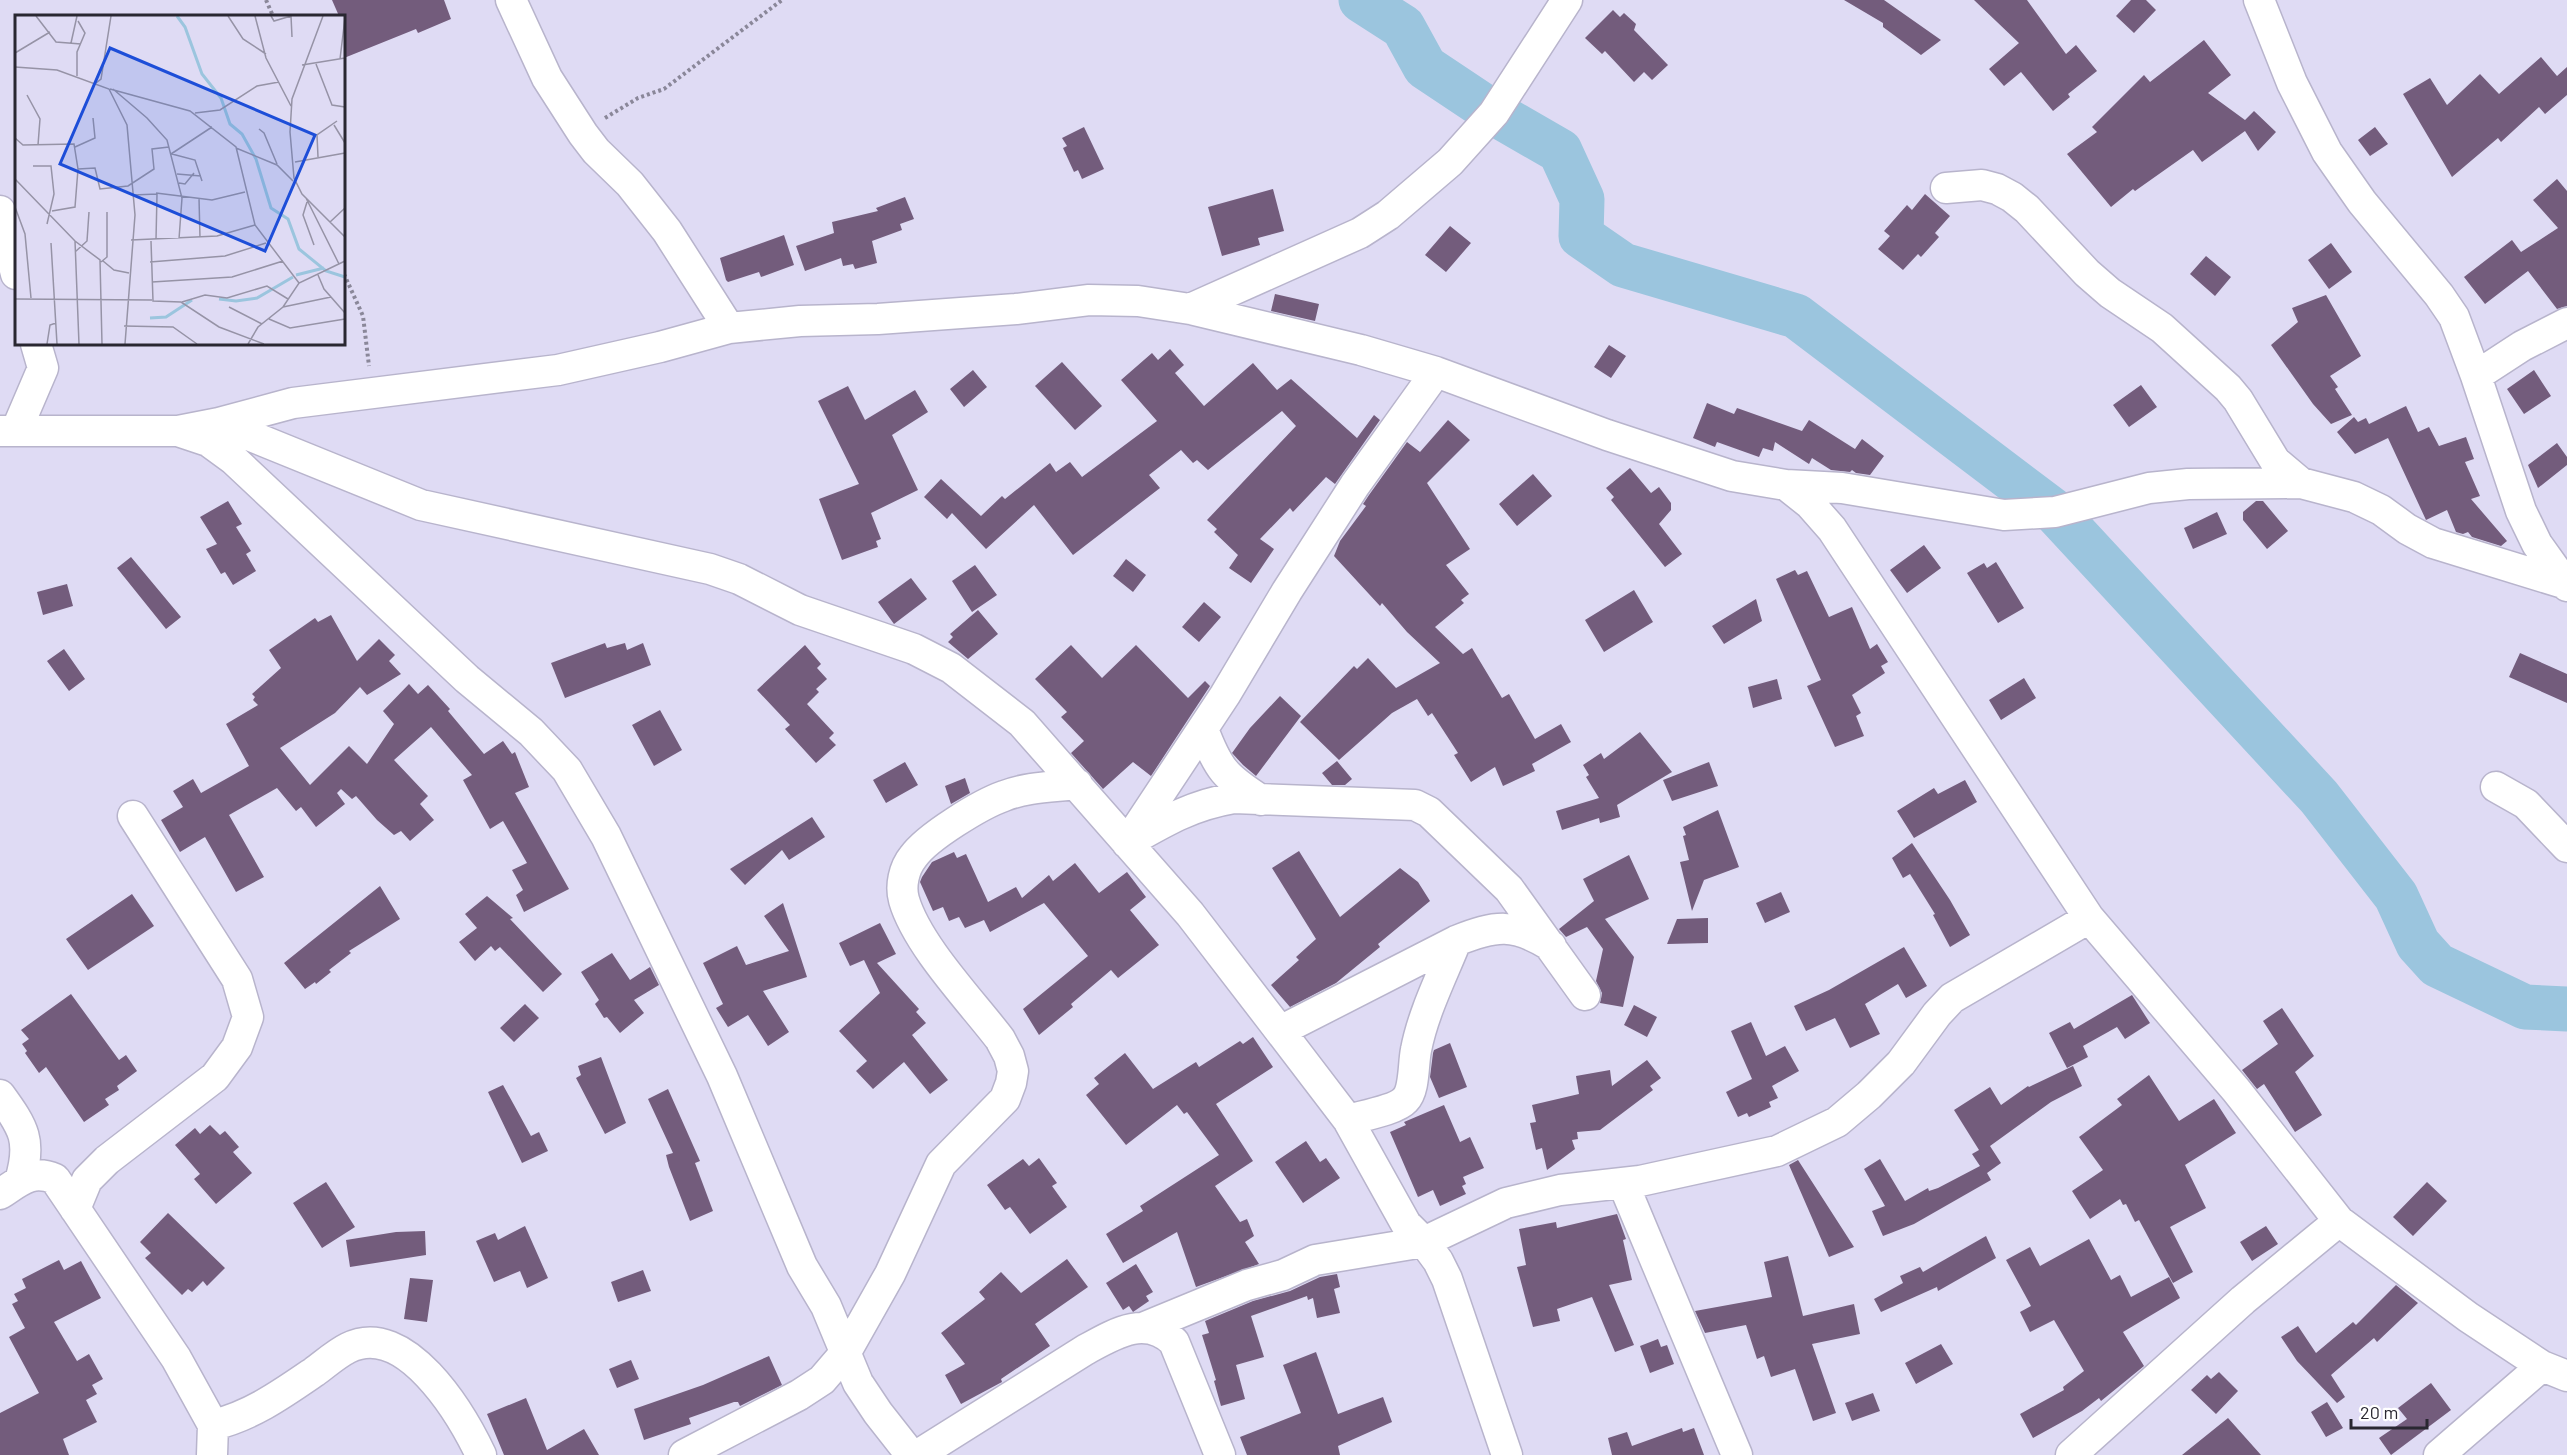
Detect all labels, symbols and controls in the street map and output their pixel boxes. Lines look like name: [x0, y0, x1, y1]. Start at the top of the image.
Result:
inset map: [15, 15, 345, 345]
scale bar: [2351, 1392, 2428, 1430]
text: 20 m: [2360, 1401, 2398, 1423]

